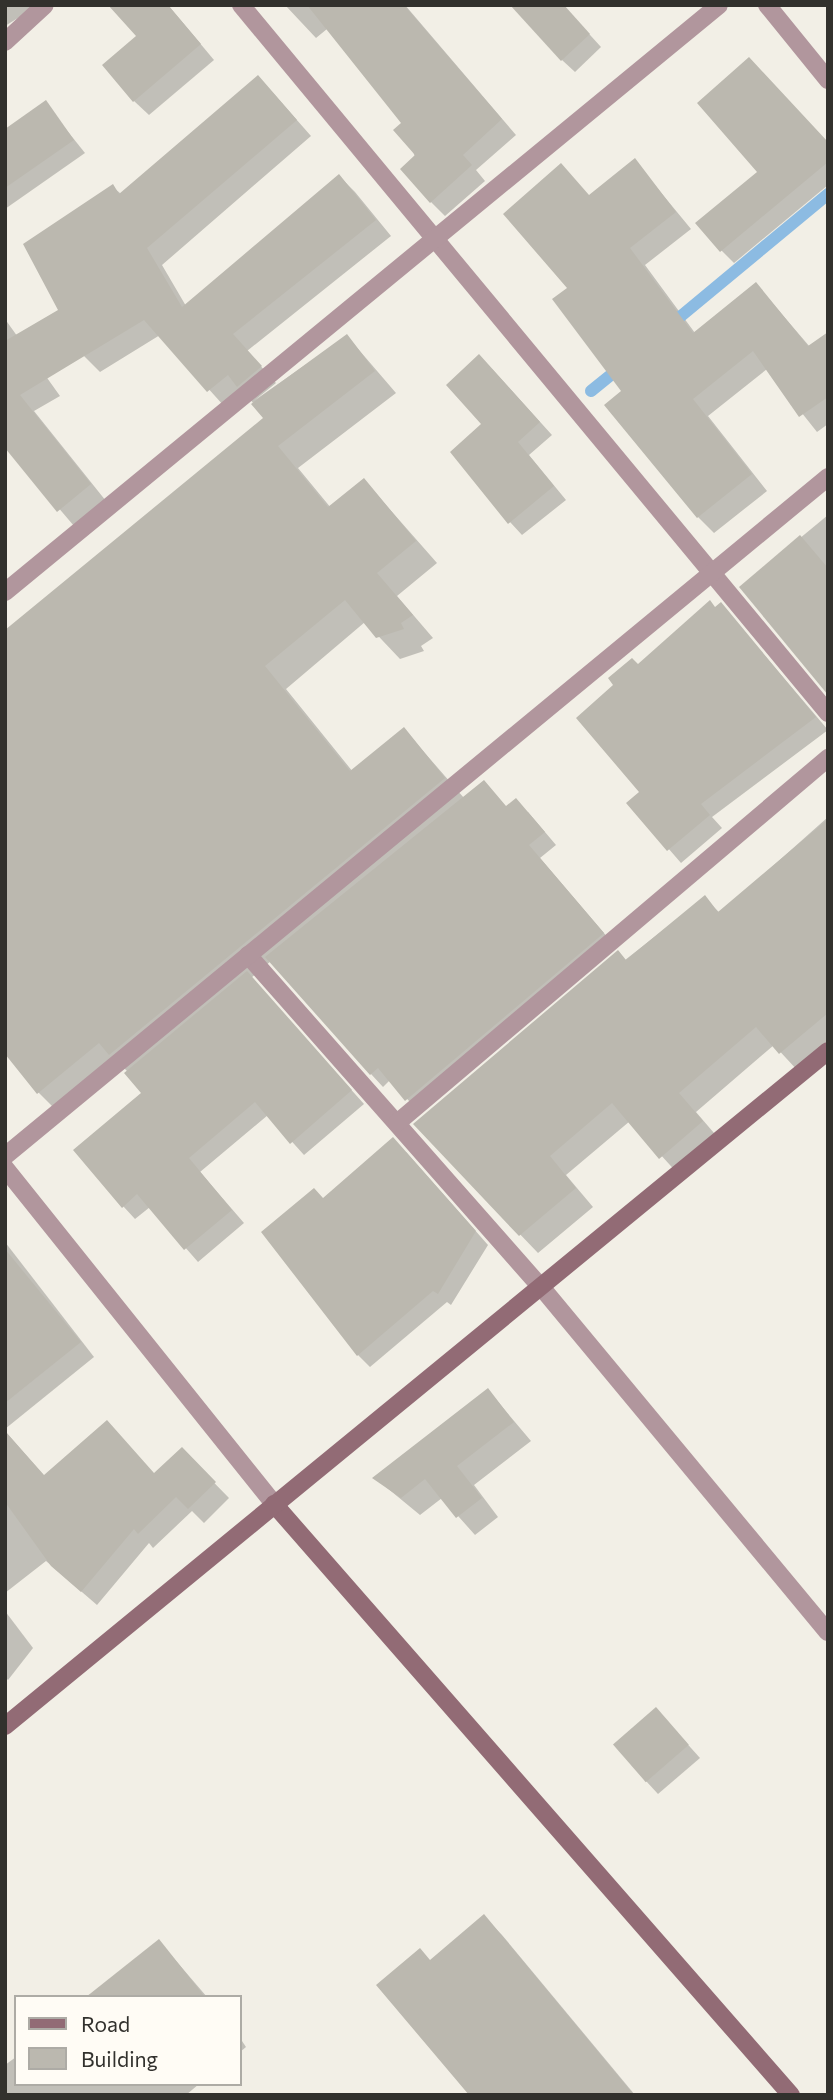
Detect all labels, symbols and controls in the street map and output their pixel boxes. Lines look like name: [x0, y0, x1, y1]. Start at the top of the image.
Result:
legend: [14, 1995, 242, 2086]
text: Road: [81, 2011, 130, 2036]
text: Building: [81, 2046, 158, 2071]

